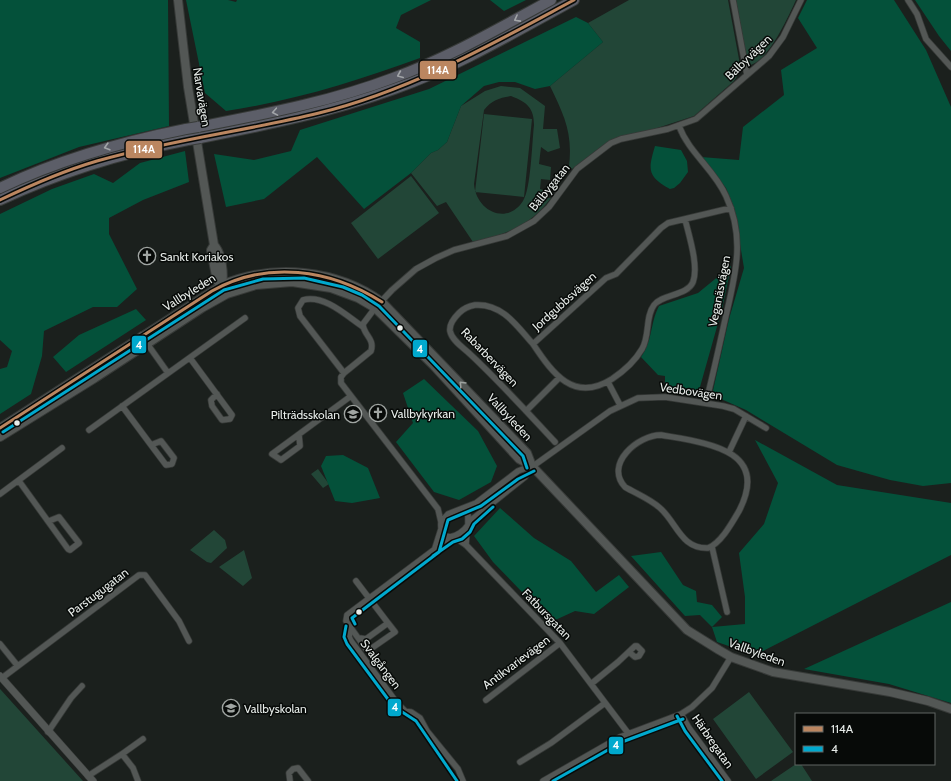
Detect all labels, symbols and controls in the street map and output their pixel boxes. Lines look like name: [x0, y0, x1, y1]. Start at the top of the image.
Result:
one-way arrow: [514, 14, 521, 21]
street label: Bälbyvägen: [722, 31, 775, 83]
line badge: 114A: [419, 60, 457, 80]
text: 114A: [427, 63, 449, 77]
street label: Narvavägen: [190, 66, 214, 128]
one-way arrow: [396, 71, 403, 79]
one-way arrow: [272, 107, 278, 116]
line badge: 114A: [125, 140, 163, 159]
one-way arrow: [104, 142, 111, 151]
text: 114A: [133, 142, 155, 156]
street label: Bälbygatan: [525, 160, 573, 214]
church icon: Sankt Koriakos: [137, 246, 157, 266]
place label: Sankt Koriakos: [160, 249, 233, 264]
street label: Veganäsvägen: [705, 254, 733, 328]
street label: Jordgubbsvägen: [528, 268, 599, 334]
street label: Vallbyleden: [160, 270, 218, 314]
unlabelled marker: [395, 323, 405, 333]
street label: Rabarbervägen: [458, 324, 522, 390]
line badge: 4: [131, 335, 147, 354]
text: 4: [136, 338, 143, 352]
line badge: 4: [412, 339, 428, 358]
text: 4: [417, 342, 424, 356]
street label: Vedbovägen: [659, 379, 724, 403]
one-way arrow: [459, 381, 467, 389]
street label: Vallbyleden: [484, 390, 536, 444]
church icon: Vallbykyrkan: [368, 403, 388, 423]
school or university icon: Pilträdsskolan: [343, 404, 363, 424]
place label: Vallbykyrkan: [391, 406, 455, 421]
place label: Pilträdsskolan: [271, 407, 340, 422]
unlabelled marker: [12, 418, 22, 428]
street label: Parstugugatan: [65, 564, 131, 620]
street label: Fatbursgatan: [519, 585, 575, 643]
unlabelled marker: [354, 607, 364, 617]
street label: Antikvarievägen: [479, 632, 553, 692]
street label: Vallbyleden: [727, 635, 788, 669]
street label: Svalgången: [357, 636, 405, 692]
school or university icon: Vallbyskolan: [221, 698, 241, 718]
line badge: 4: [387, 698, 402, 717]
text: 4: [392, 700, 399, 714]
place label: Vallbyskolan: [244, 701, 307, 716]
street label: Härbregatan: [689, 711, 737, 771]
legend: [795, 713, 935, 765]
text: 114A: [831, 721, 854, 736]
line badge: 4: [608, 736, 624, 755]
text: 4: [613, 738, 620, 752]
text: 4: [831, 741, 838, 756]

